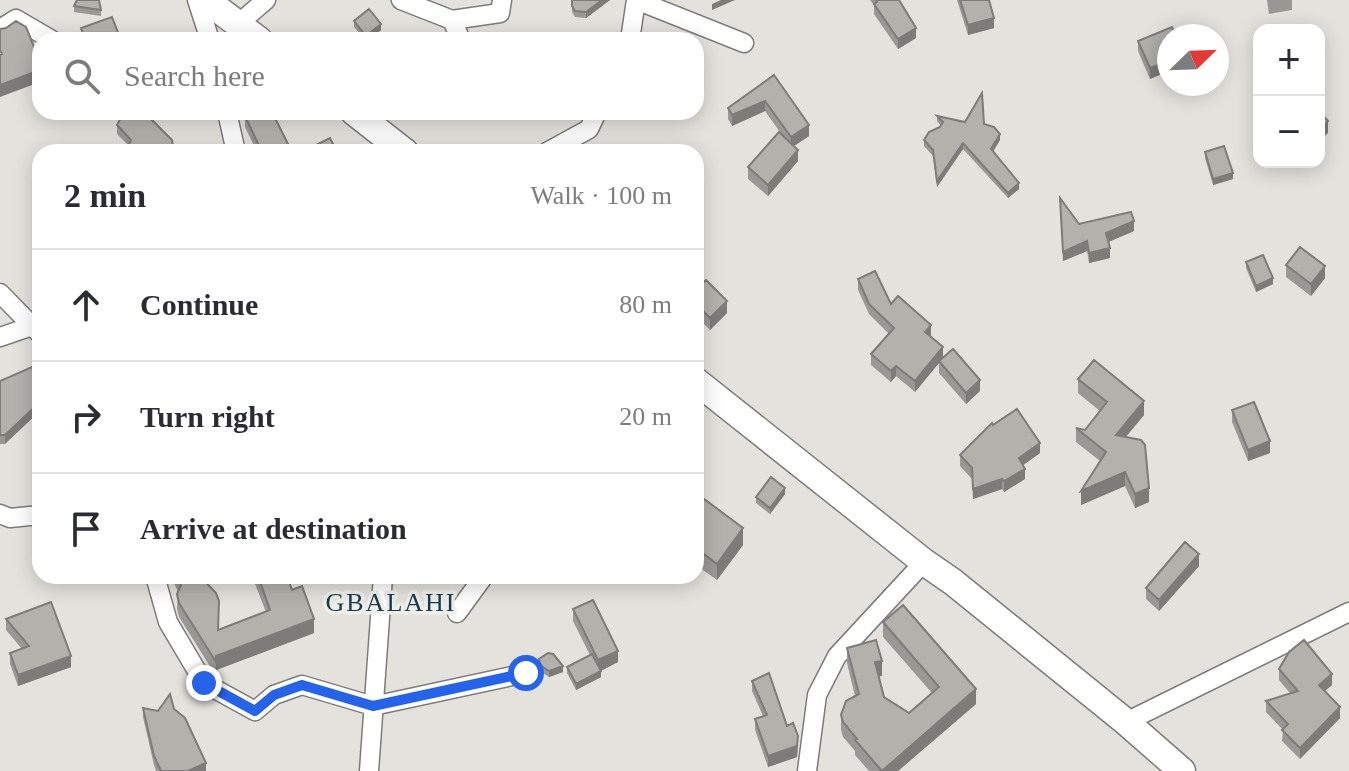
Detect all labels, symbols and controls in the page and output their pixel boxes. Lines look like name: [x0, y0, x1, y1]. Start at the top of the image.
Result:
north arrow: [1157, 24, 1229, 96]
map controls: [1253, 24, 1325, 168]
button: +: [1253, 24, 1325, 96]
search box: [32, 32, 704, 120]
icon: search: [60, 54, 104, 98]
text: Search here: [124, 59, 265, 92]
button: −: [1253, 96, 1325, 168]
text: 2 min: [64, 177, 146, 214]
text: Walk · 100 m: [530, 181, 672, 210]
icon: ahead: [64, 283, 108, 327]
text: Continue: [140, 288, 258, 321]
text: 80 m: [619, 290, 672, 319]
icon: right: [64, 395, 108, 439]
text: Turn right: [140, 400, 275, 433]
text: 20 m: [619, 402, 672, 431]
icon: arrive: [64, 507, 108, 551]
text: Arrive at destination: [140, 512, 407, 545]
district label: GBALAHI: [326, 588, 457, 617]
route start: [508, 655, 544, 691]
route end: [186, 665, 222, 701]

